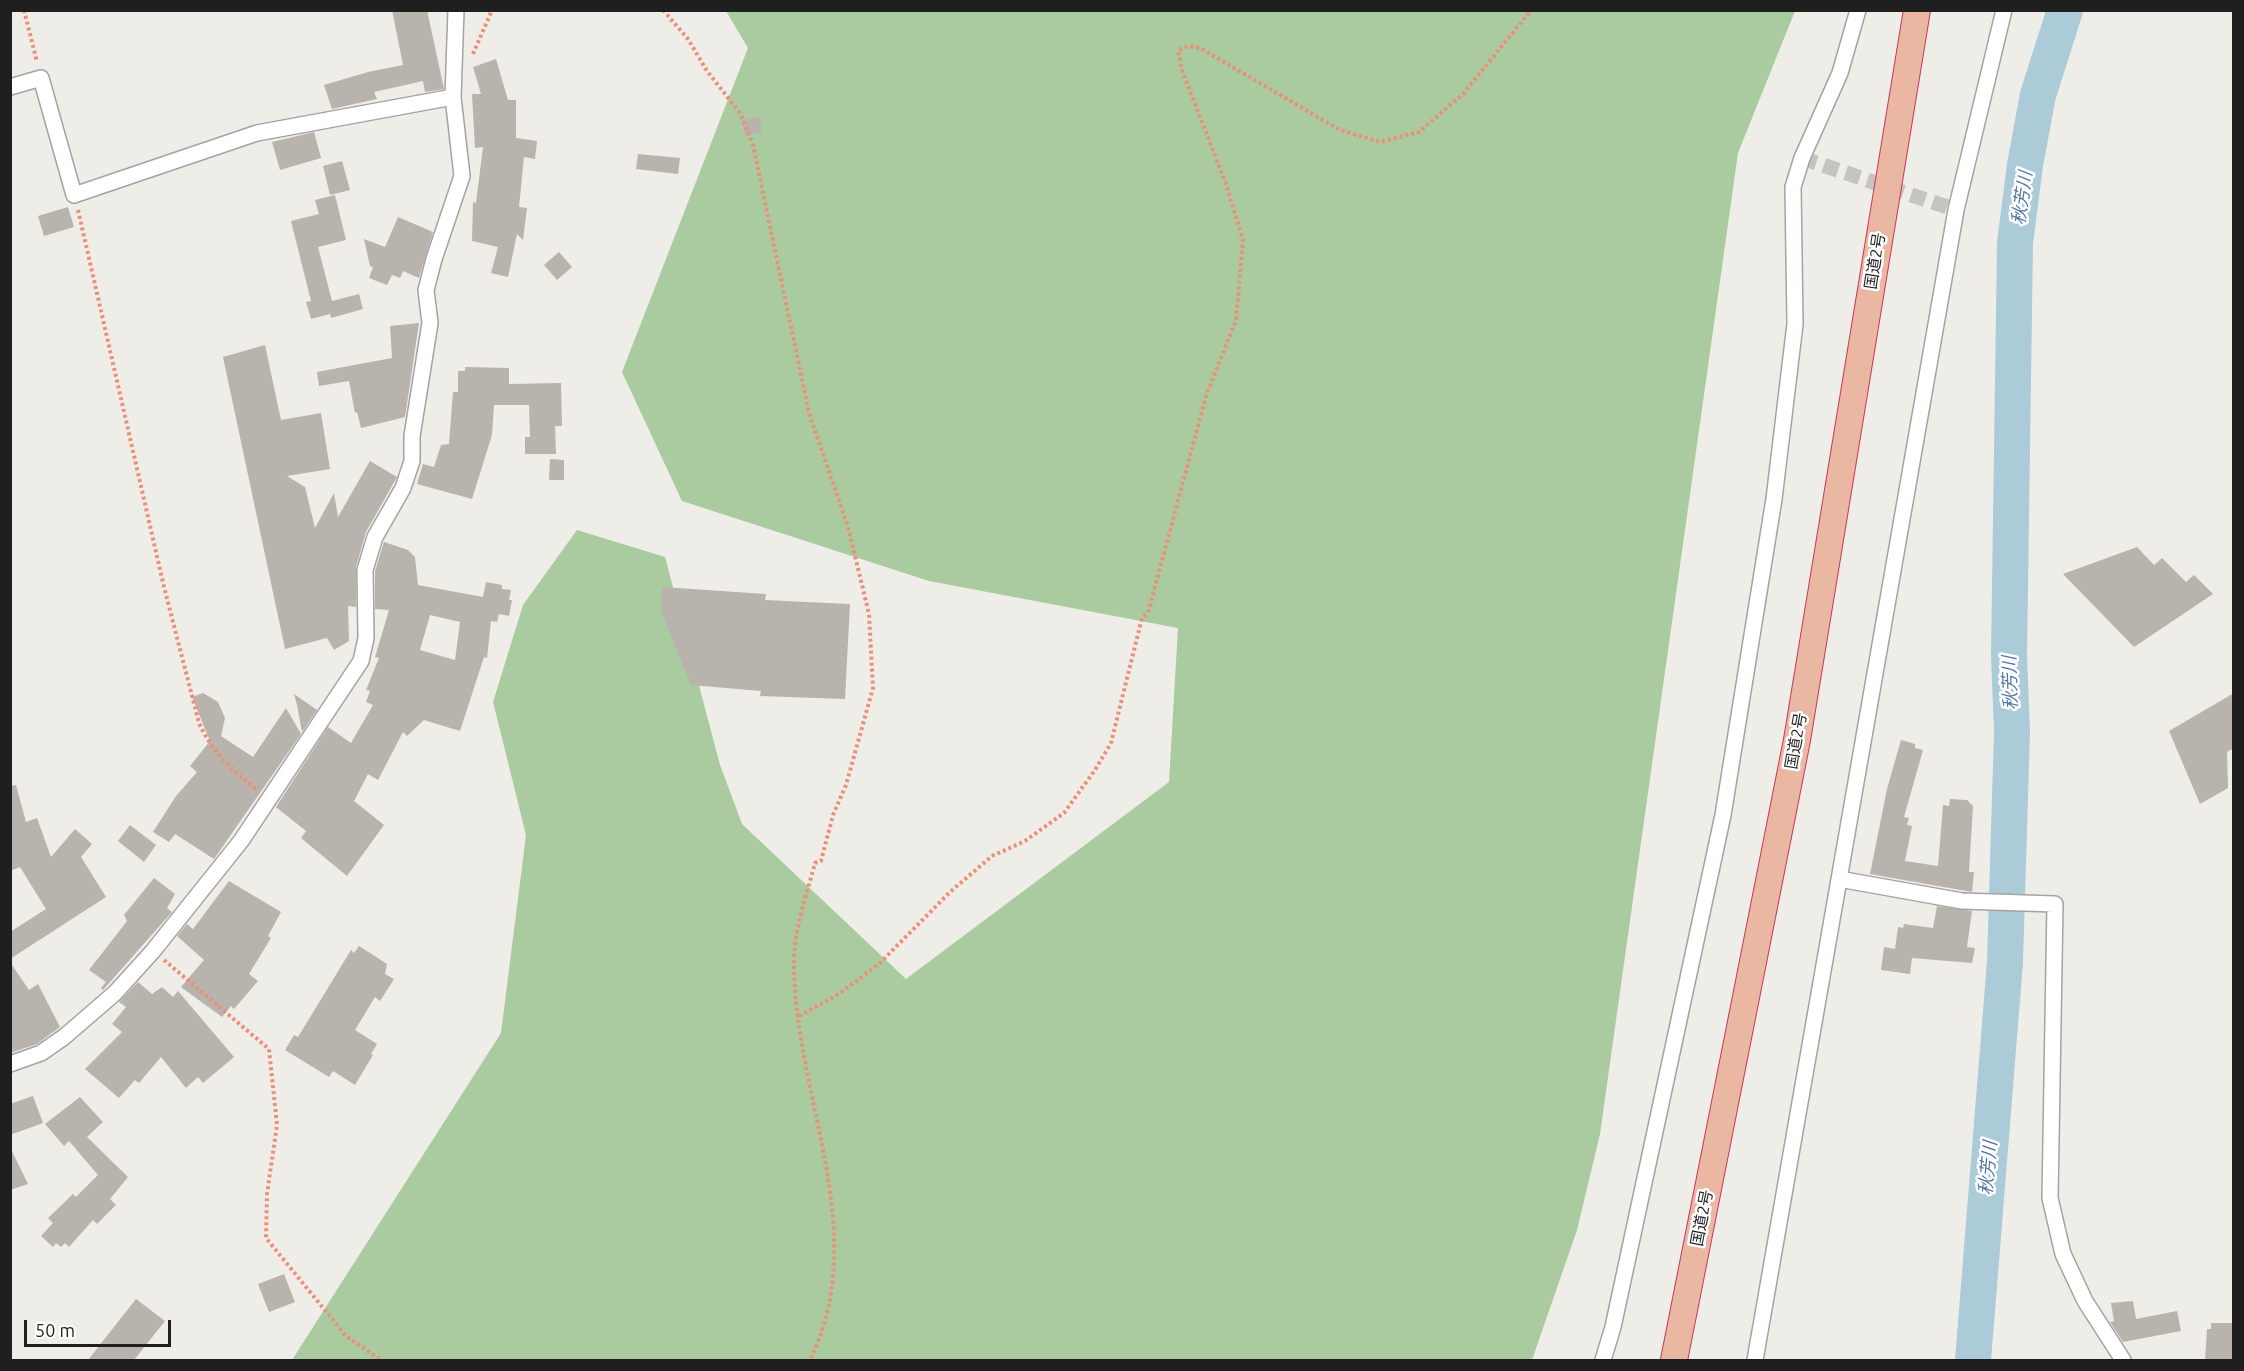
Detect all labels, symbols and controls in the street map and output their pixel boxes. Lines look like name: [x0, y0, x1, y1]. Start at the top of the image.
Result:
water label: 秋芳川: [2008, 170, 2036, 226]
street label: 国道2号: [1861, 231, 1889, 291]
water label: 秋芳川: [1998, 656, 2022, 710]
street label: 国道2号: [1782, 711, 1810, 771]
water label: 秋芳川: [1975, 1140, 2001, 1196]
street label: 国道2号: [1687, 1188, 1717, 1248]
scale bar: [27, 1308, 174, 1346]
text: 50 m: [35, 1320, 75, 1340]

